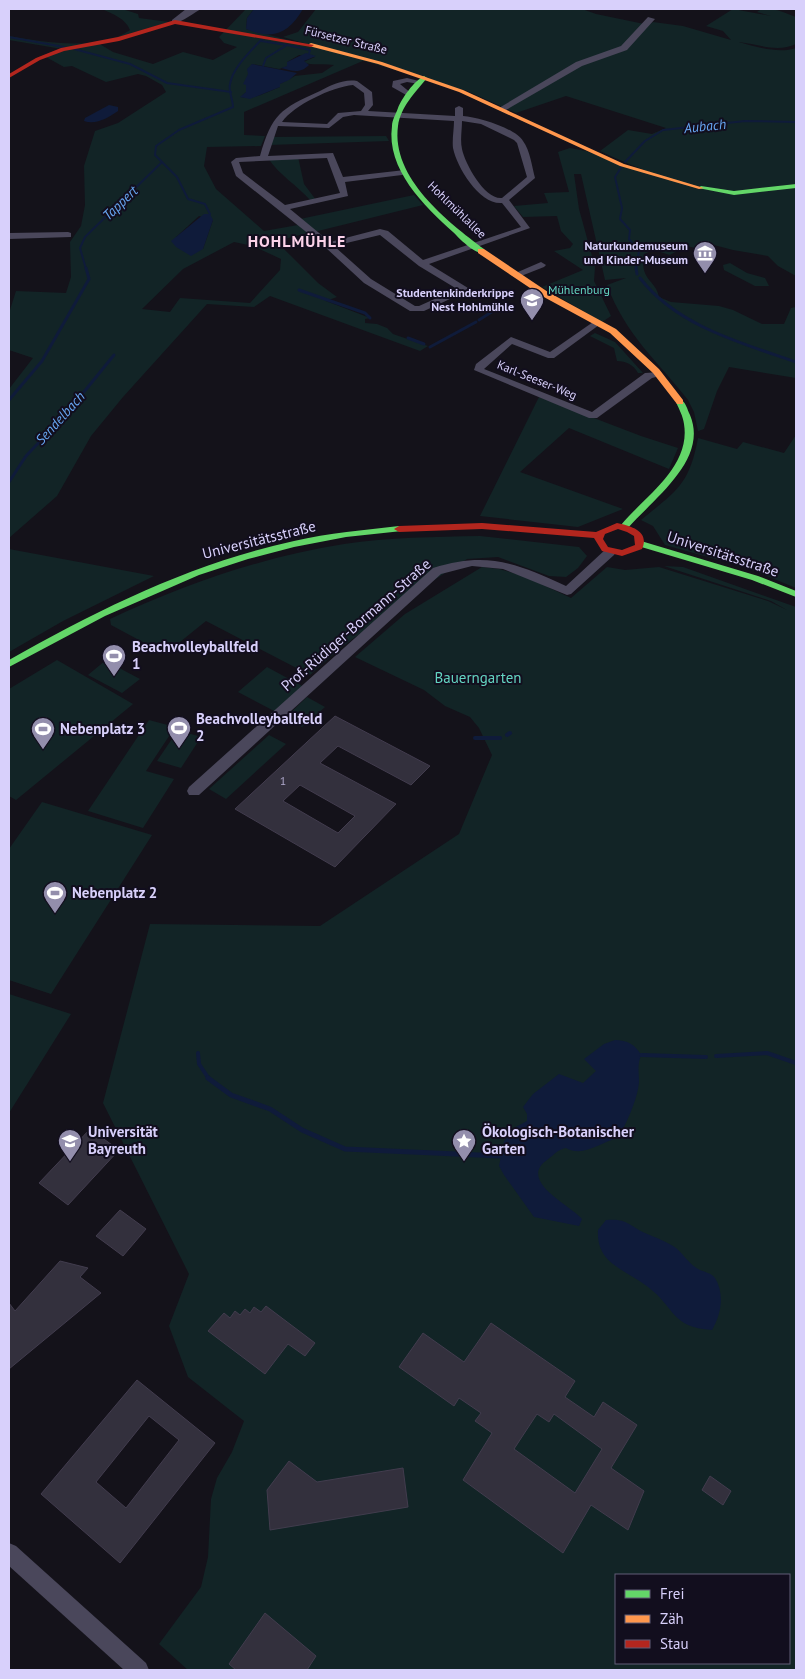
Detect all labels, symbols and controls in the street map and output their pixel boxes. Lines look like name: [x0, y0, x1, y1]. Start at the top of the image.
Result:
street label: Fürsetzer Straße: [303, 22, 389, 57]
water label: Aubach: [682, 115, 727, 137]
street label: Hohlmühlallee: [425, 178, 490, 241]
water label: Tappert: [99, 181, 142, 224]
district label: HOHLMÜHLE: [248, 231, 346, 251]
place label: Naturkundemuseum und Kinder-Museum: [584, 238, 688, 267]
museum icon: Naturkundemuseum und Kinder-Museum: [692, 240, 718, 274]
park label: Mühlenburg: [548, 282, 610, 297]
place label: Studentenkinderkrippe Nest Hohlmühle: [396, 285, 514, 314]
school or university icon: Studentenkinderkrippe Nest Hohlmühle: [519, 287, 545, 321]
street label: Karl-Seeser-Weg: [495, 357, 579, 402]
water label: Sendelbach: [31, 388, 89, 448]
street label: Universitätsstraße: [200, 516, 318, 563]
street label: Universitätsstraße: [665, 526, 781, 581]
street label: Prof.-Rüdiger-Bormann-Straße: [277, 554, 435, 695]
place label: Beachvolleyballfeld 1: [132, 637, 258, 673]
sports icon: Beachvolleyballfeld 1: [101, 643, 127, 677]
park label: Bauerngarten: [434, 668, 522, 687]
place label: Beachvolleyballfeld 2: [196, 709, 322, 745]
sports icon: Beachvolleyballfeld 2: [166, 715, 192, 749]
sports icon: Nebenplatz 3: [30, 716, 56, 750]
place label: Nebenplatz 3: [60, 719, 145, 738]
house number: 1: [280, 773, 286, 788]
sports icon: Nebenplatz 2: [42, 880, 68, 914]
place label: Nebenplatz 2: [72, 883, 157, 902]
place label: Universität Bayreuth: [88, 1122, 159, 1158]
place label: Ökologisch-Botanischer Garten: [482, 1122, 635, 1158]
school or university icon: Universität Bayreuth: [57, 1128, 83, 1162]
place icon: Ökologisch-Botanischer Garten: [451, 1128, 477, 1162]
legend: [615, 1574, 790, 1664]
text: Frei: [660, 1584, 685, 1603]
text: Zäh: [660, 1609, 684, 1628]
text: Stau: [660, 1634, 689, 1653]

